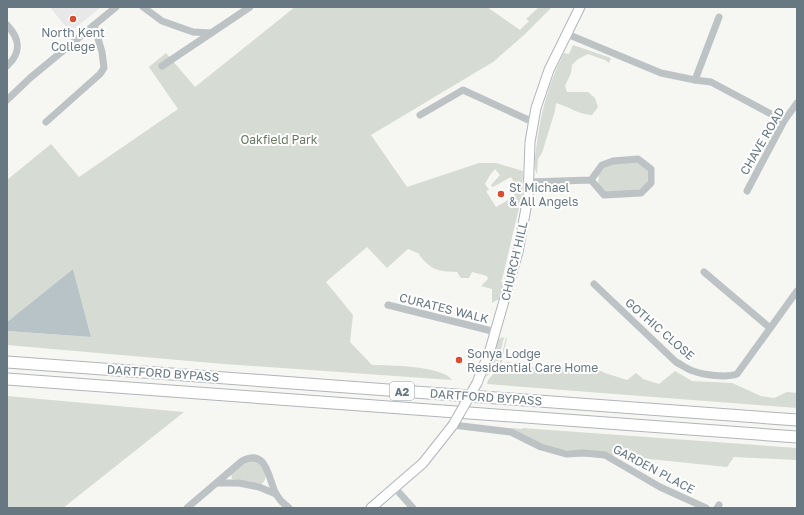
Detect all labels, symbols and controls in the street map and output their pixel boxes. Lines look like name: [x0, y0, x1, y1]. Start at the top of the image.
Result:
marker: North Kent College: [68, 14, 78, 24]
place label: North Kent College: [41, 25, 105, 54]
street label: CHAVE ROAD: [737, 104, 787, 178]
park label: Oakfield Park: [240, 132, 318, 147]
place label: St Michael & All Angels: [509, 180, 578, 209]
marker: St Michael & All Angels: [496, 189, 506, 199]
street label: CHURCH HILL: [498, 220, 530, 302]
street label: CURATES WALK: [398, 290, 490, 326]
street label: GOTHIC CLOSE: [622, 295, 698, 363]
place label: Sonya Lodge Residential Care Home: [467, 346, 598, 375]
marker: Sonya Lodge Residential Care Home: [454, 355, 464, 365]
street label: DARTFORD BYPASS: [106, 362, 220, 384]
road number: A2: [390, 382, 414, 400]
street label: DARTFORD BYPASS: [429, 386, 543, 408]
street label: GARDEN PLACE: [610, 441, 698, 497]

